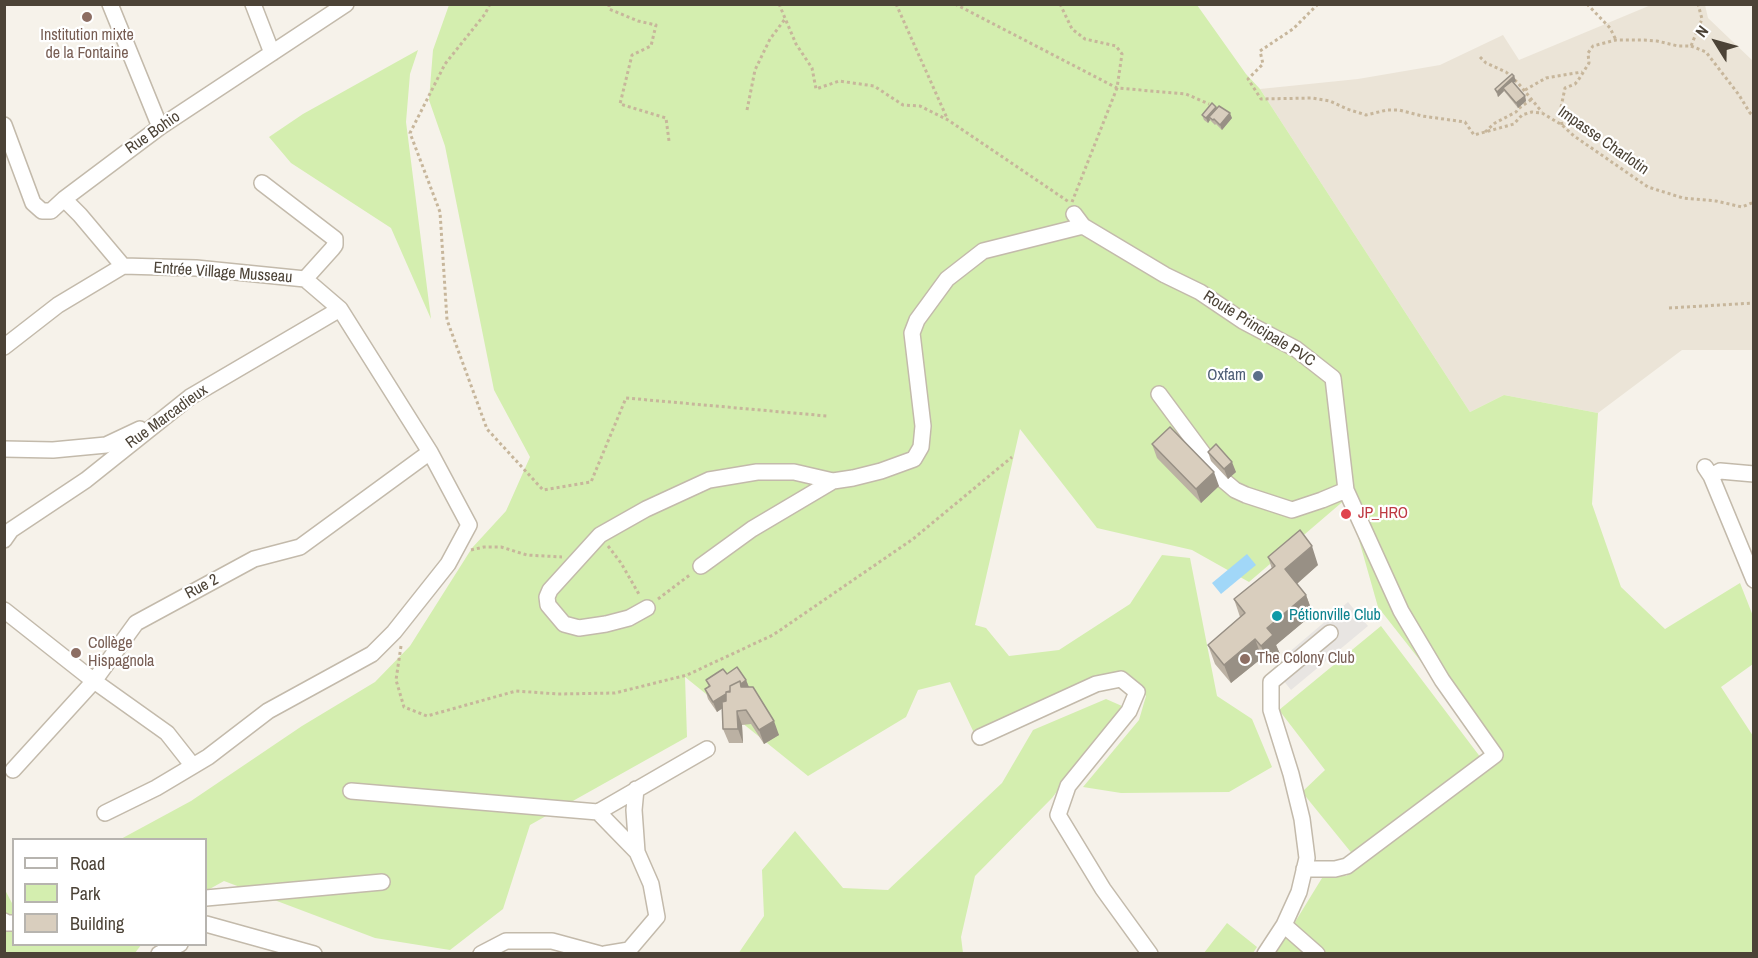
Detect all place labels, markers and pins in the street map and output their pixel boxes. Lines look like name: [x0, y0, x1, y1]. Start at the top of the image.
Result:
marker: Institution mixte de la Fontaine: [80, 10, 94, 24]
place label: Institution mixte de la Fontaine: [40, 26, 134, 64]
place label: Oxfam: [1207, 366, 1246, 386]
marker: Oxfam: [1251, 369, 1265, 383]
place label: JP_HRO: [1358, 504, 1408, 524]
marker: JP_HRO: [1339, 507, 1353, 521]
place label: Pétionville Club: [1289, 606, 1381, 626]
marker: Pétionville Club: [1270, 609, 1284, 623]
place label: Collège Hispagnola: [88, 634, 154, 672]
marker: Collège Hispagnola: [69, 646, 83, 660]
place label: The Colony Club: [1257, 649, 1355, 669]
marker: The Colony Club: [1238, 652, 1252, 666]

